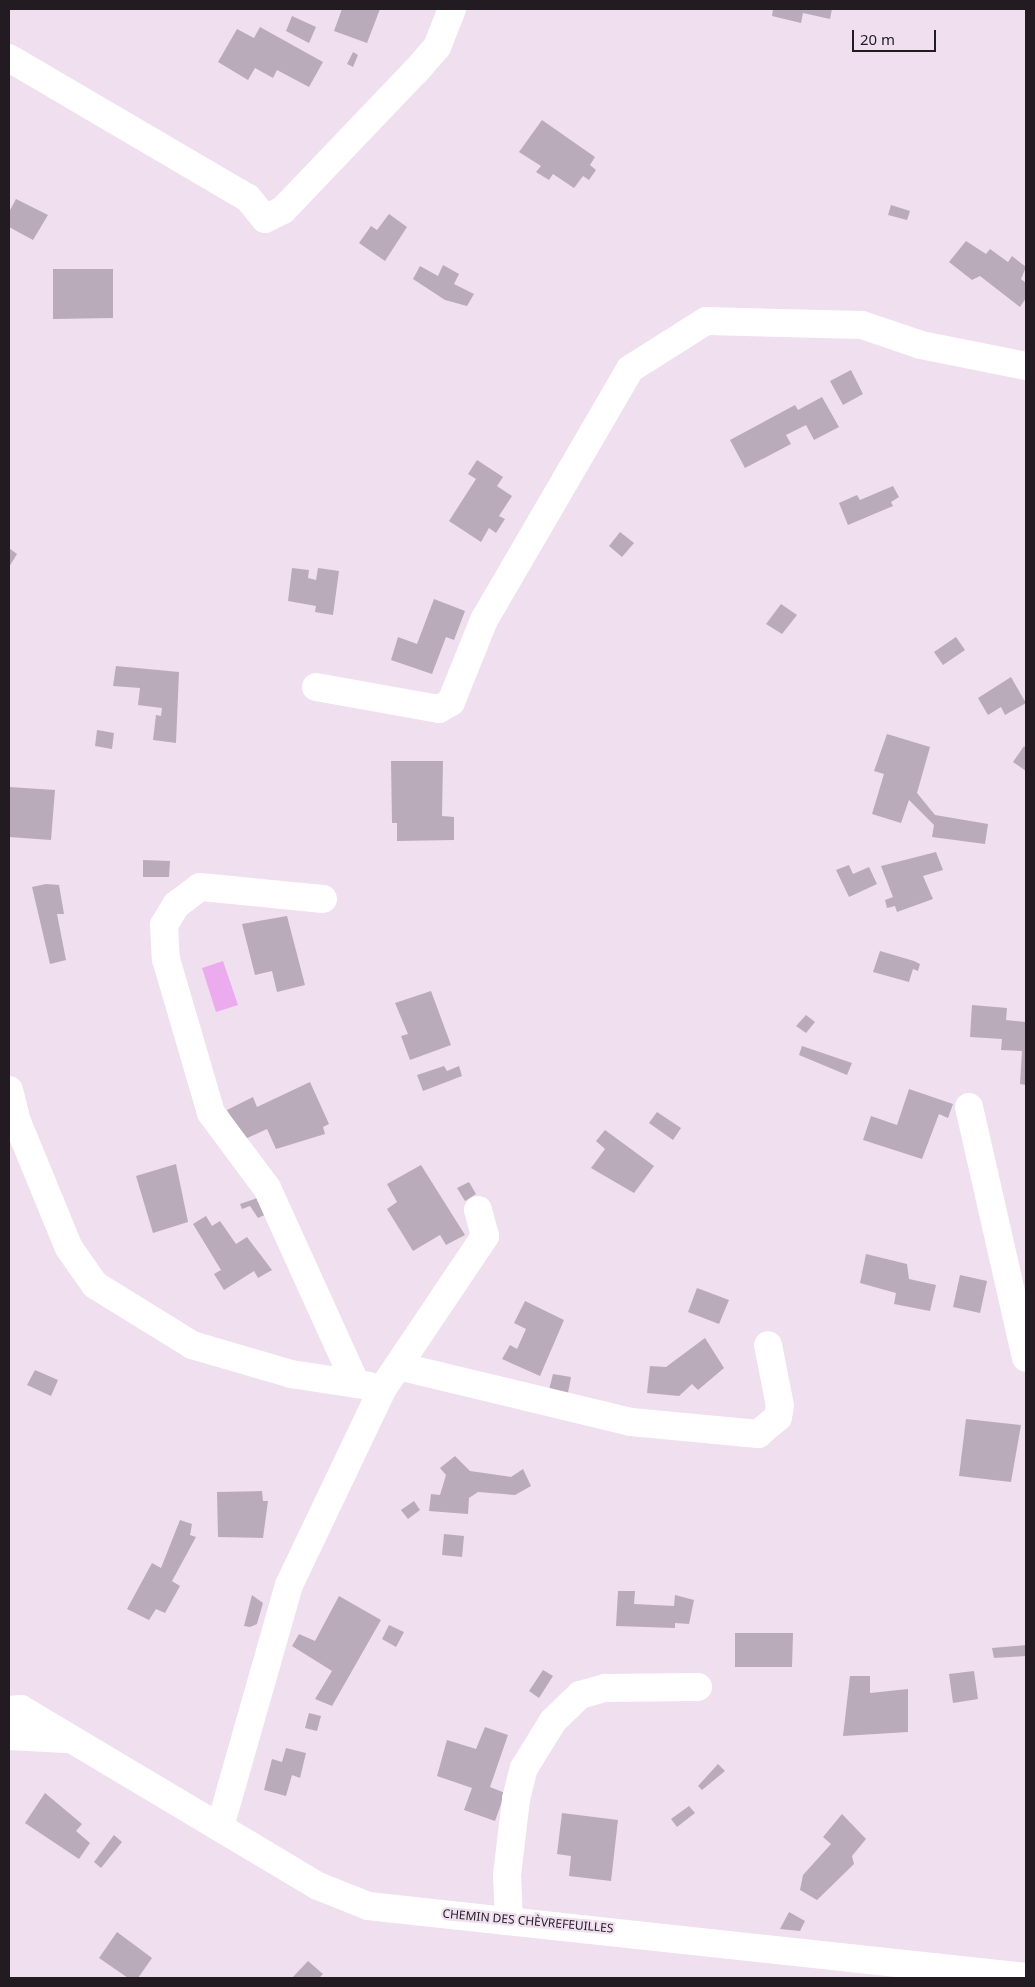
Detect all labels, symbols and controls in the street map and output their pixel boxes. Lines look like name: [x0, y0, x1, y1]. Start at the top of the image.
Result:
scale bar: [855, 20, 939, 52]
text: 20 m: [860, 29, 895, 49]
street label: CHEMIN DES CHÈVREFEUILLES: [442, 1906, 614, 1936]

